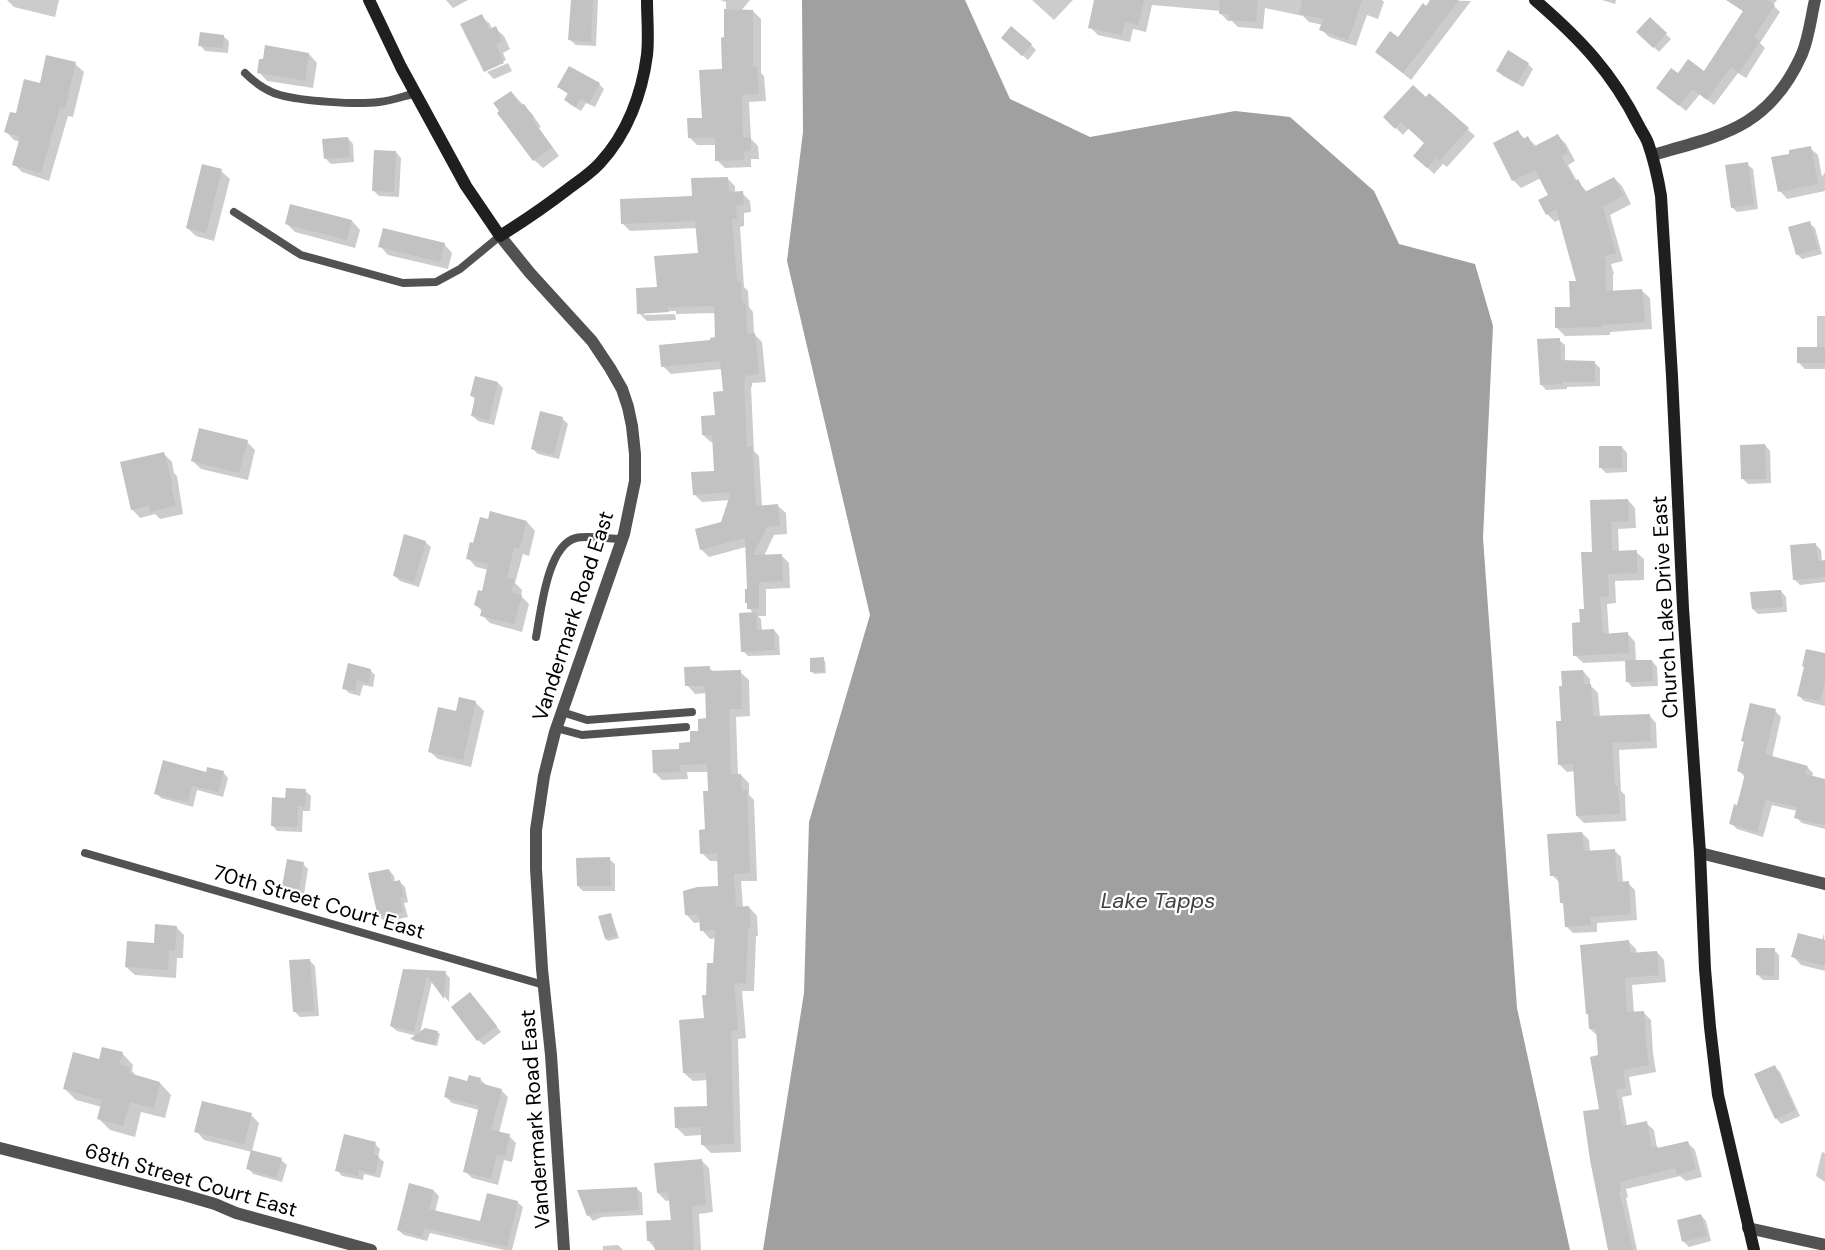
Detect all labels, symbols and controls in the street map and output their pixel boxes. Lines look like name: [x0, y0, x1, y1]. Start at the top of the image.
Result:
street label: Church Lake Drive East: [1645, 495, 1685, 719]
street label: Vandermark Road East: [526, 507, 620, 725]
street label: 70th Street Court East: [210, 858, 428, 946]
water label: Lake Tapps: [1101, 886, 1215, 915]
street label: Vandermark Road East: [513, 1009, 557, 1229]
street label: 68th Street Court East: [82, 1136, 300, 1224]

